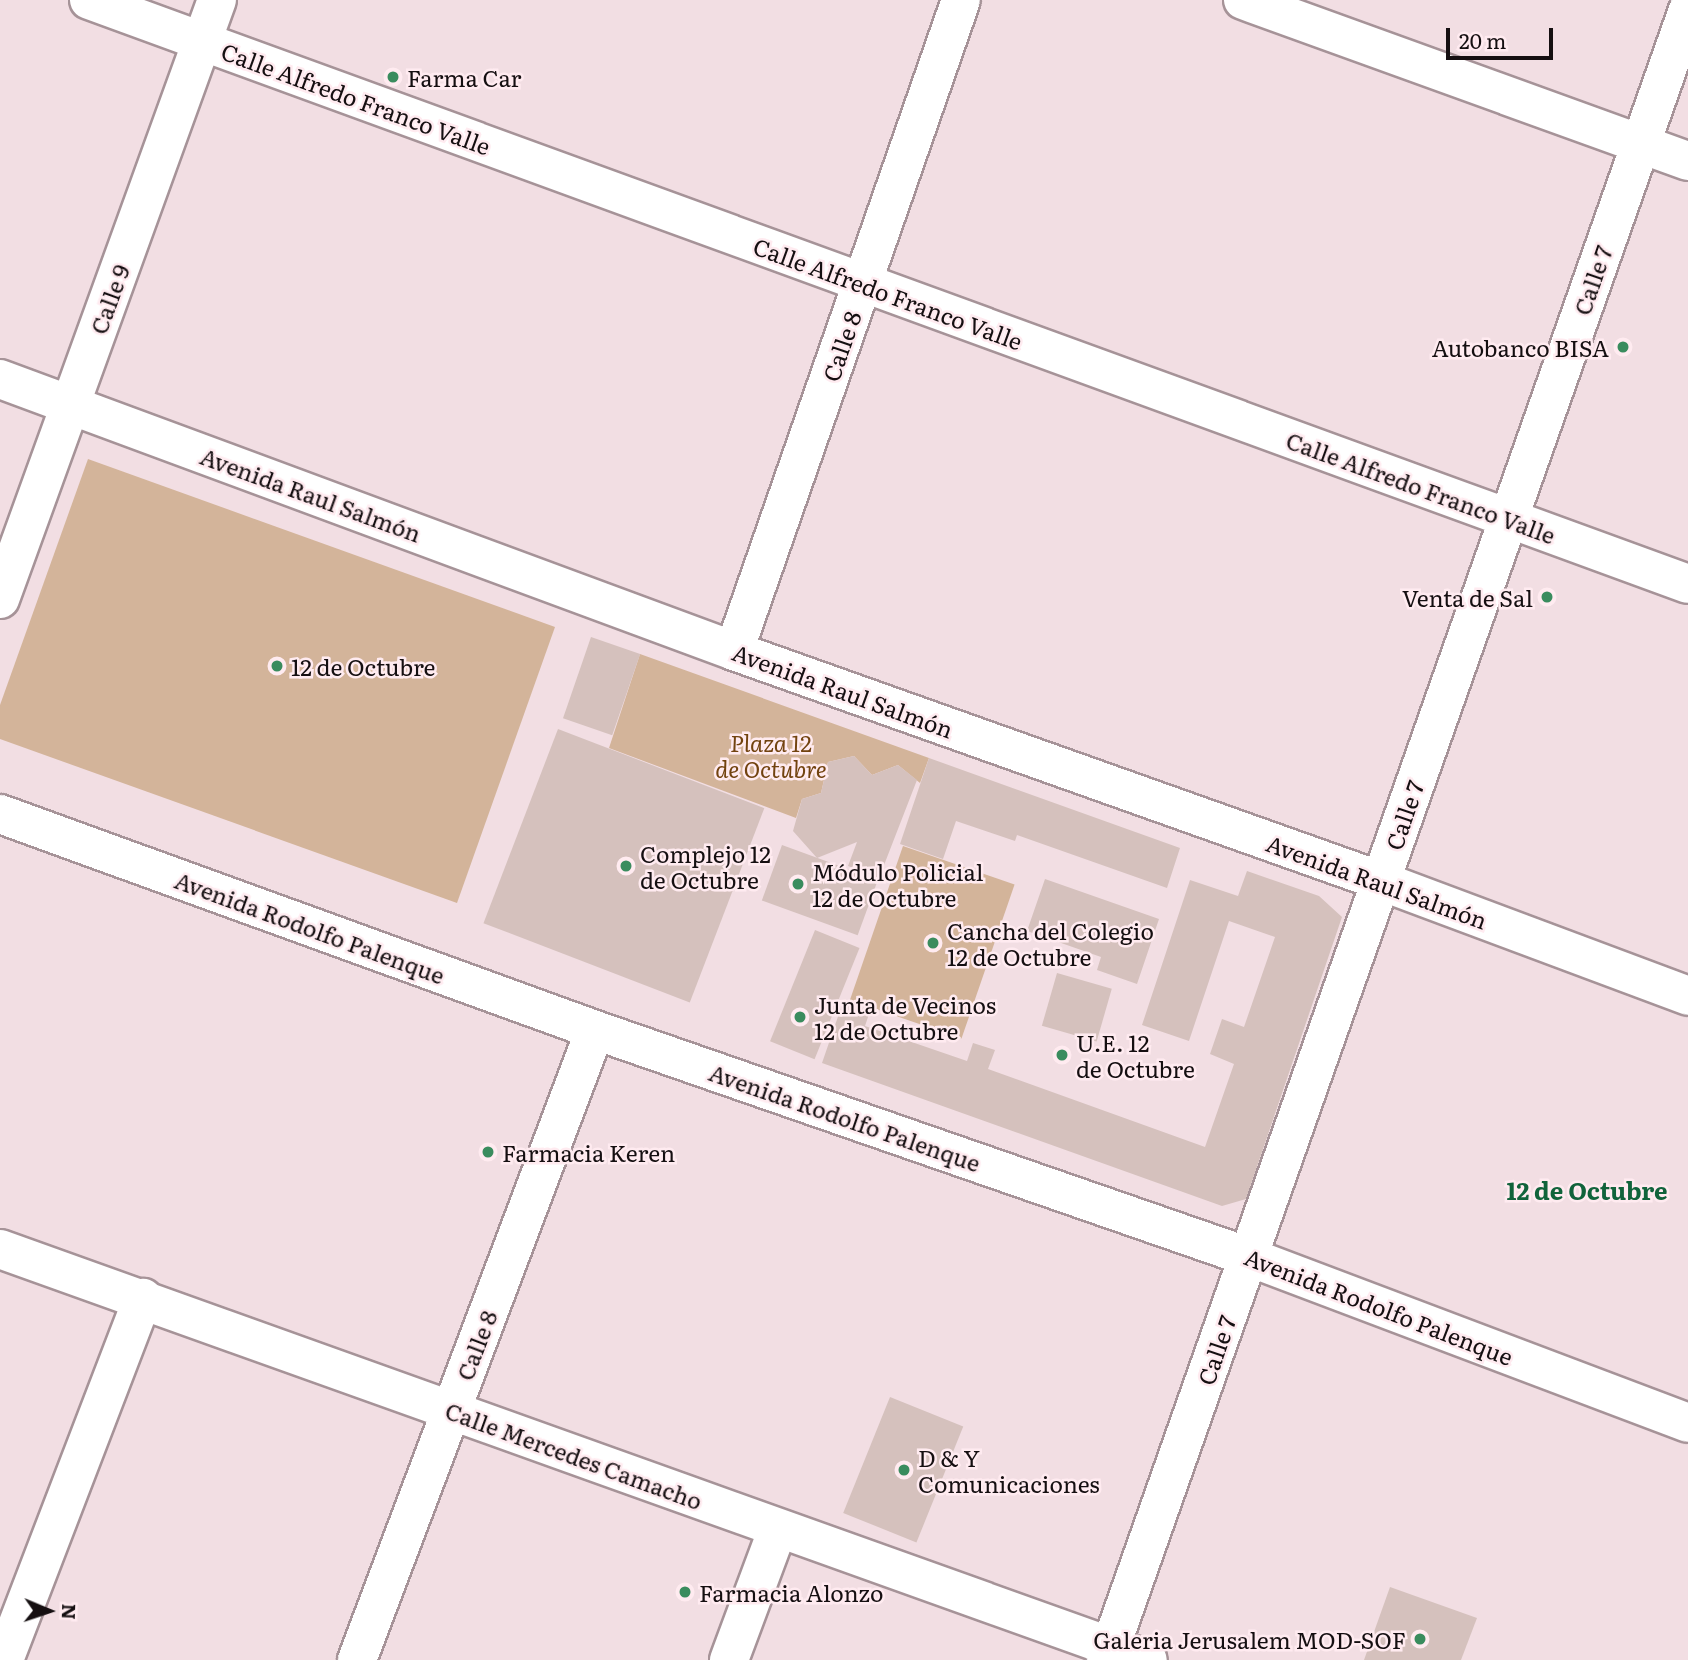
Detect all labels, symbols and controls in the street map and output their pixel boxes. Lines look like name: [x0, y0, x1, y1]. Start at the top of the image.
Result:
scale bar: [1450, 14, 1557, 58]
text: 20 m: [1459, 24, 1506, 55]
street label: Calle Alfredo Franco Valle: [218, 36, 494, 160]
place label: Farma Car: [407, 63, 521, 91]
marker: Farma Car: [385, 69, 401, 85]
street label: Calle Alfredo Franco Valle: [750, 231, 1026, 355]
street label: Calle 7: [1567, 242, 1617, 318]
street label: Calle 9: [84, 260, 134, 338]
street label: Calle 8: [816, 307, 866, 385]
place label: Autobanco BISA: [1432, 333, 1609, 361]
marker: Autobanco BISA: [1615, 339, 1631, 355]
street label: Calle Alfredo Franco Valle: [1283, 425, 1559, 549]
street label: Avenida Raul Salmón: [197, 441, 425, 547]
place label: Venta de Sal: [1402, 583, 1533, 611]
marker: Venta de Sal: [1539, 589, 1555, 605]
street label: Avenida Raul Salmón: [729, 637, 957, 743]
place label: 12 de Octubre: [291, 652, 435, 680]
marker: 12 de Octubre: [269, 658, 285, 674]
park label: Plaza 12 de Octubre: [715, 728, 827, 782]
street label: Calle 7: [1379, 777, 1429, 853]
street label: Avenida Raul Salmón: [1263, 828, 1491, 934]
place label: Complejo 12 de Octubre: [640, 839, 771, 893]
place label: Módulo Policial 12 de Octubre: [812, 857, 984, 911]
marker: Complejo 12 de Octubre: [618, 858, 634, 874]
street label: Avenida Rodolfo Palenque: [171, 865, 449, 989]
marker: Módulo Policial 12 de Octubre: [790, 876, 806, 892]
place label: Cancha del Colegio 12 de Octubre: [947, 916, 1154, 970]
marker: Cancha del Colegio 12 de Octubre: [925, 935, 941, 951]
place label: Junta de Vecinos 12 de Octubre: [814, 990, 996, 1044]
marker: Junta de Vecinos 12 de Octubre: [792, 1009, 808, 1025]
place label: U.E. 12 de Octubre: [1076, 1028, 1195, 1082]
marker: U.E. 12 de Octubre: [1054, 1047, 1070, 1063]
street label: Avenida Rodolfo Palenque: [706, 1058, 984, 1176]
place label: Farmacia Keren: [502, 1138, 675, 1166]
marker: Farmacia Keren: [480, 1144, 496, 1160]
district label: 12 de Octubre: [1506, 1176, 1668, 1204]
street label: Avenida Rodolfo Palenque: [1241, 1242, 1517, 1370]
street label: Calle 8: [450, 1306, 502, 1384]
street label: Calle 7: [1191, 1312, 1241, 1388]
street label: Calle Mercedes Camacho: [442, 1396, 706, 1514]
place label: D & Y Comunicaciones: [918, 1443, 1100, 1497]
marker: D & Y Comunicaciones: [896, 1462, 912, 1478]
north arrow: [14, 1576, 84, 1646]
place label: Farmacia Alonzo: [699, 1578, 883, 1606]
marker: Farmacia Alonzo: [677, 1584, 693, 1600]
text: N: [56, 1603, 84, 1620]
place label: Galeria Jerusalem MOD-SOF: [1093, 1625, 1406, 1653]
marker: Galeria Jerusalem MOD-SOF: [1412, 1631, 1428, 1647]

